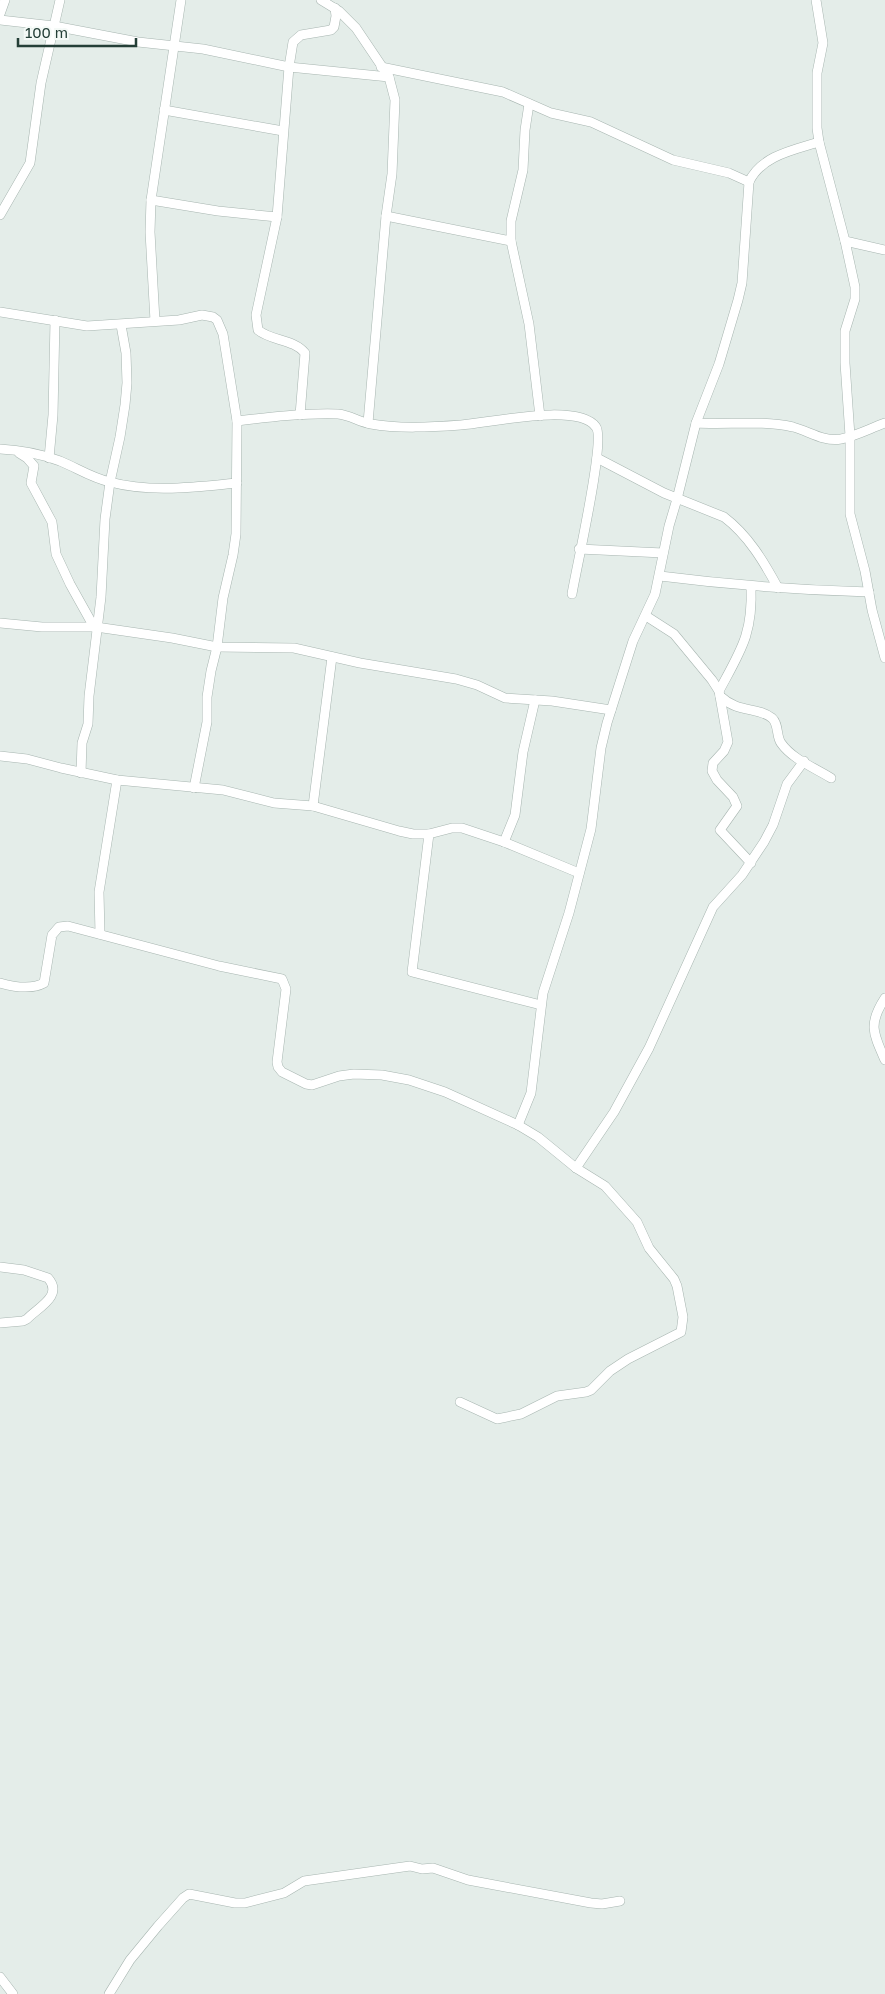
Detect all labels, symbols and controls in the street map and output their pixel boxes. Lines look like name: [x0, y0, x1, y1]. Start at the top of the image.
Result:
scale bar: [18, 15, 135, 47]
text: 100 m: [25, 23, 68, 41]

